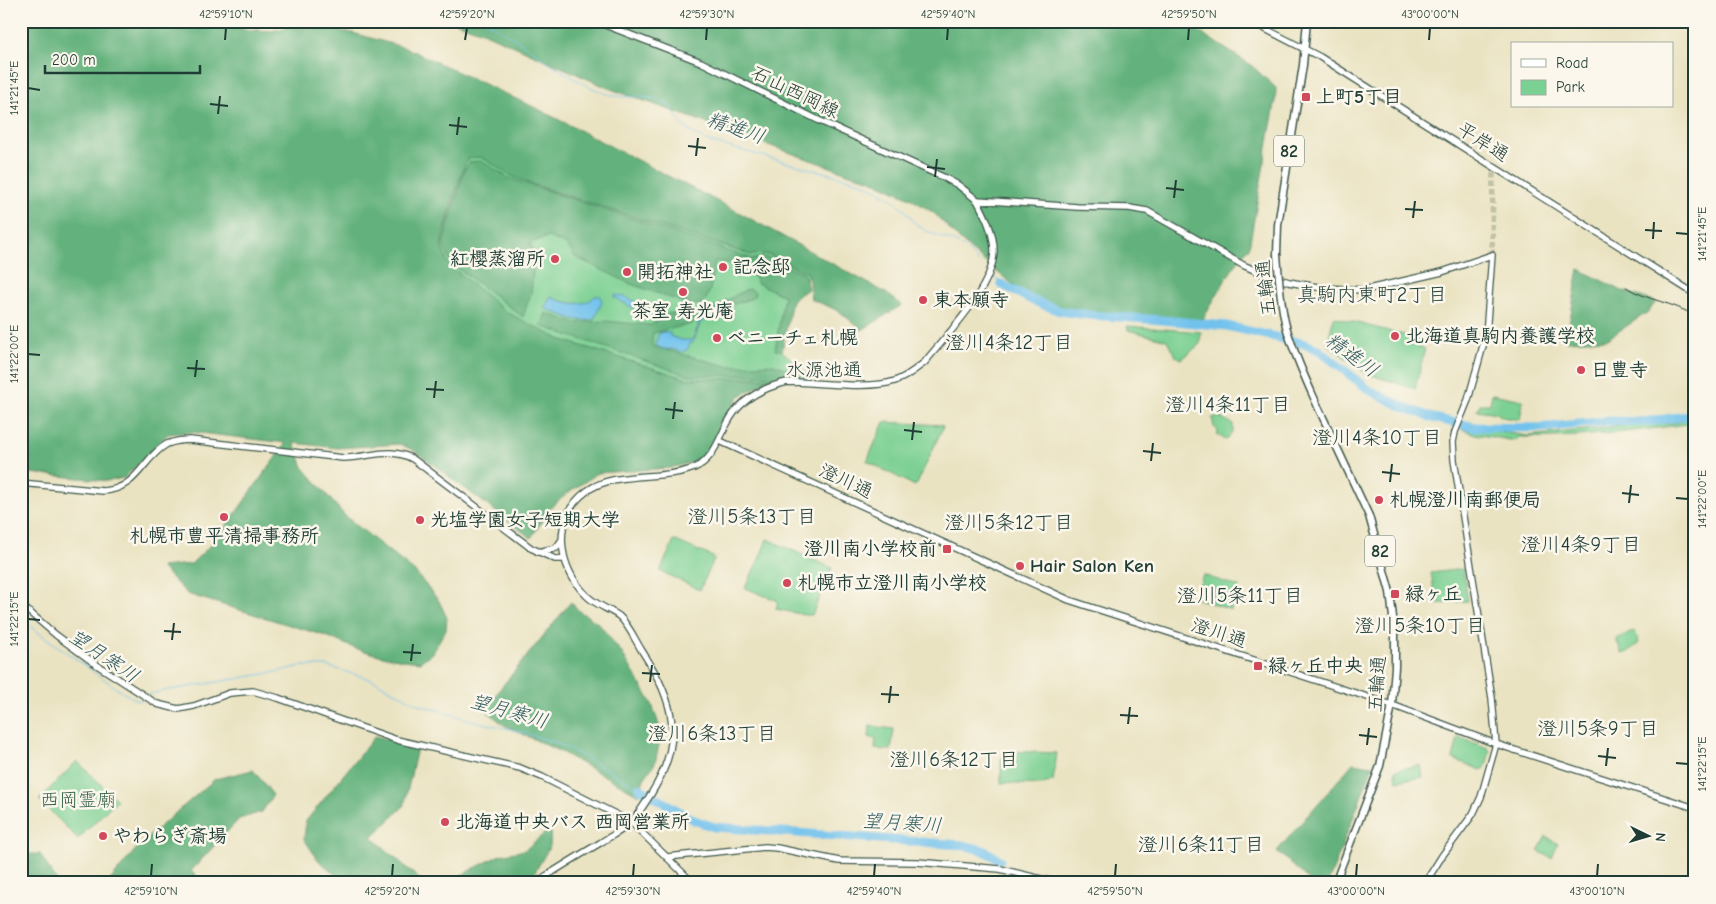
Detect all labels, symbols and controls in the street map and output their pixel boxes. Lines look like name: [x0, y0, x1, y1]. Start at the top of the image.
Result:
text: 42°59'10"N: [199, 7, 253, 21]
text: 42°59'20"N: [439, 7, 495, 21]
text: 42°59'30"N: [680, 7, 734, 21]
text: 42°59'40"N: [921, 7, 975, 21]
text: 42°59'50"N: [1161, 7, 1217, 21]
text: 43°00'00"N: [1401, 7, 1459, 21]
scale bar: [45, 42, 200, 74]
legend: [1511, 42, 1674, 108]
text: 200 m: [52, 51, 96, 69]
text: Road: [1556, 54, 1588, 72]
text: 141°21'45"E: [7, 61, 21, 115]
street label: 石山西岡線: [747, 61, 843, 123]
text: Park: [1556, 78, 1585, 96]
place label: 上町5丁目: [1316, 86, 1402, 108]
marker: 上町5丁目: [1300, 91, 1312, 103]
water label: 精進川: [704, 107, 768, 149]
street label: 平岸通: [1453, 118, 1513, 166]
road number: 82: [1274, 136, 1304, 166]
text: 141°21'45"E: [1695, 207, 1709, 261]
place label: 紅櫻蒸溜所: [450, 248, 545, 270]
marker: 紅櫻蒸溜所: [549, 253, 561, 265]
place label: 記念邸: [733, 256, 790, 278]
street label: 五輪通: [1252, 258, 1280, 318]
place label: 開拓神社: [637, 261, 713, 283]
marker: 記念邸: [717, 261, 729, 273]
marker: 開拓神社: [621, 266, 633, 278]
district label: 真駒内東町2丁目: [1297, 283, 1447, 306]
marker: 茶室 寿光庵: [677, 286, 689, 298]
place label: 東本願寺: [933, 289, 1009, 311]
marker: 東本願寺: [917, 294, 929, 306]
place label: 茶室 寿光庵: [632, 300, 734, 322]
text: 141°22'00"E: [7, 325, 21, 383]
place label: 北海道真駒内養護学校: [1405, 325, 1595, 347]
place label: べニーチェ札幌: [727, 327, 858, 349]
water label: 精進川: [1321, 328, 1383, 382]
marker: 北海道真駒内養護学校: [1389, 330, 1401, 342]
district label: 澄川4条12丁目: [945, 331, 1073, 354]
marker: べニーチェ札幌: [711, 332, 723, 344]
street label: 水源池通: [786, 359, 862, 381]
place label: 日豊寺: [1591, 359, 1648, 381]
marker: 日豊寺: [1575, 364, 1587, 376]
district label: 澄川4条11丁目: [1165, 393, 1291, 416]
district label: 澄川4条10丁目: [1312, 426, 1442, 449]
street label: 澄川通: [816, 459, 876, 503]
text: 141°22'00"E: [1695, 470, 1709, 528]
place label: 札幌澄川南郵便局: [1389, 489, 1541, 511]
marker: 札幌澄川南郵便局: [1373, 494, 1385, 506]
district label: 澄川5条13丁目: [688, 505, 816, 528]
place label: 光塩学園女子短期大学: [430, 509, 620, 531]
marker: 札幌市豊平清掃事務所: [218, 511, 230, 523]
district label: 澄川5条12丁目: [944, 511, 1074, 534]
marker: 光塩学園女子短期大学: [414, 514, 426, 526]
place label: 札幌市豊平清掃事務所: [129, 525, 319, 547]
district label: 澄川4条9丁目: [1521, 533, 1641, 556]
road number: 82: [1365, 536, 1395, 566]
place label: 澄川南小学校前: [804, 538, 937, 560]
marker: 澄川南小学校前: [941, 543, 953, 555]
place label: Hair Salon Ken: [1030, 555, 1154, 577]
marker: Hair Salon Ken: [1014, 560, 1026, 572]
place label: 札幌市立澄川南小学校: [797, 572, 987, 594]
marker: 札幌市立澄川南小学校: [781, 577, 793, 589]
place label: 緑ヶ丘: [1405, 583, 1462, 605]
district label: 澄川5条11丁目: [1177, 584, 1303, 607]
marker: 緑ヶ丘: [1389, 588, 1401, 600]
text: 141°22'15"E: [7, 592, 21, 646]
street label: 澄川通: [1188, 614, 1250, 652]
district label: 澄川5条10丁目: [1355, 614, 1485, 637]
water label: 望月寒川: [64, 624, 144, 688]
place label: 緑ヶ丘中央: [1268, 655, 1363, 677]
street label: 五輪通: [1364, 655, 1390, 713]
marker: 緑ヶ丘中央: [1252, 660, 1264, 672]
water label: 望月寒川: [467, 689, 551, 733]
district label: 澄川5条9丁目: [1537, 717, 1659, 740]
district label: 澄川6条13丁目: [648, 722, 776, 745]
text: 141°22'15"E: [1695, 737, 1709, 791]
district label: 澄川6条12丁目: [889, 748, 1019, 771]
park label: 西岡霊廟: [40, 789, 116, 811]
water label: 望月寒川: [861, 809, 943, 837]
place label: 北海道中央バス 西岡営業所: [455, 811, 690, 833]
north arrow: [1624, 812, 1674, 862]
marker: 北海道中央バス 西岡営業所: [439, 816, 451, 828]
place label: やわらぎ斎場: [113, 825, 227, 847]
marker: やわらぎ斎場: [97, 830, 109, 842]
text: N: [1652, 832, 1669, 842]
district label: 澄川6条11丁目: [1138, 833, 1264, 856]
text: 42°59'10"N: [124, 884, 178, 898]
text: 42°59'20"N: [364, 884, 420, 898]
text: 42°59'30"N: [606, 884, 660, 898]
text: 42°59'40"N: [847, 884, 901, 898]
text: 42°59'50"N: [1087, 884, 1143, 898]
text: 43°00'00"N: [1327, 884, 1385, 898]
text: 43°00'10"N: [1569, 884, 1625, 898]

